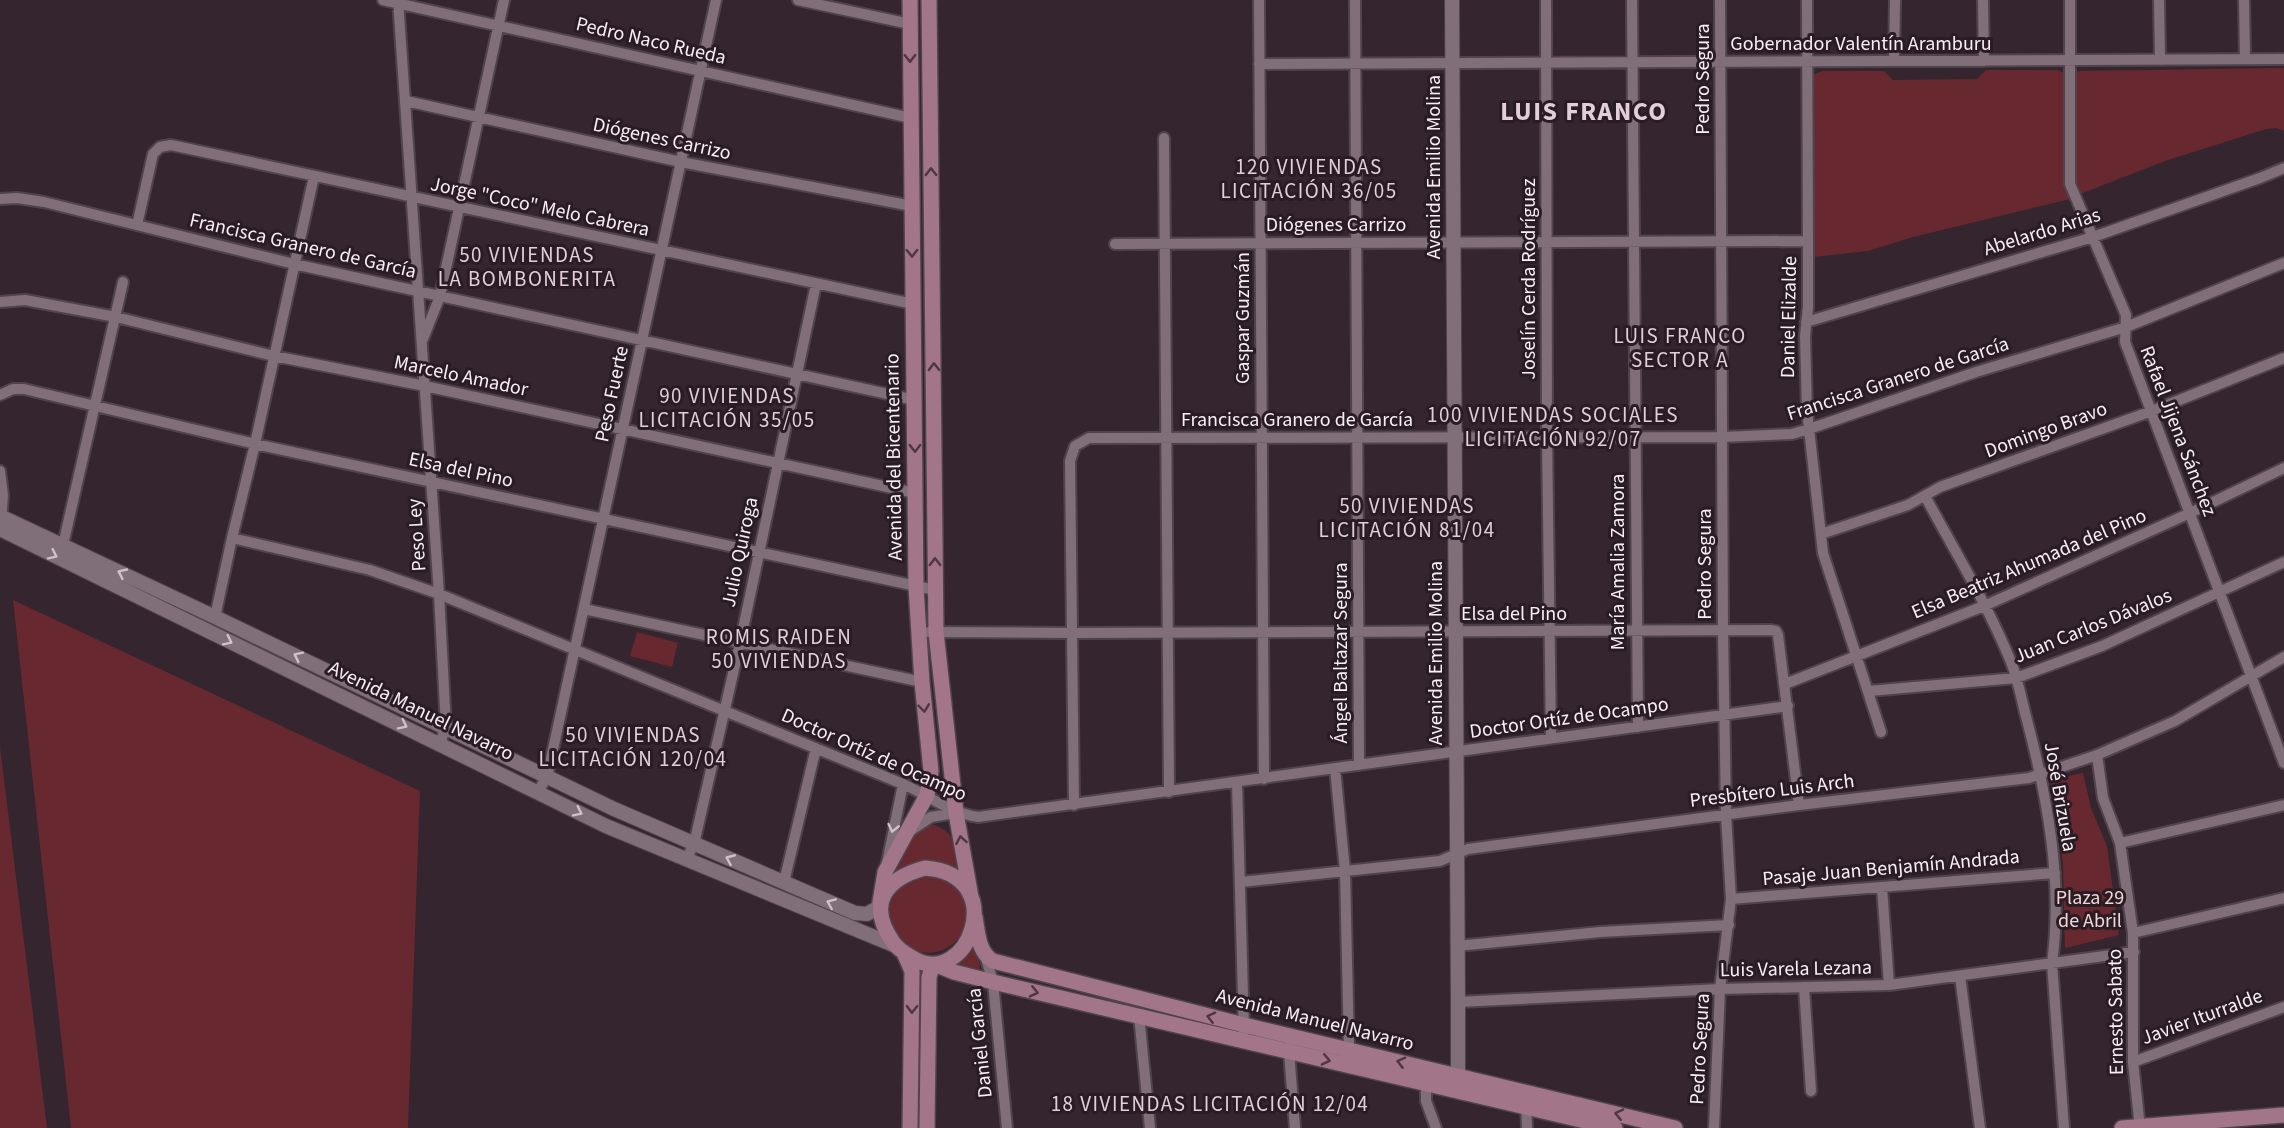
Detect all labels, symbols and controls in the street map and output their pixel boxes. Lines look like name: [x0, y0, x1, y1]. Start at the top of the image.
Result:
street label: Pedro Naco Rueda: [573, 10, 729, 72]
street label: Pedro Segura: [1689, 23, 1717, 135]
street label: Gobernador Valentín Aramburu: [1730, 30, 1992, 58]
one-way arrow: [904, 54, 916, 63]
street label: Avenida Emilio Molina: [1420, 75, 1448, 259]
district label: LUIS FRANCO: [1500, 93, 1668, 130]
street label: Diógenes Carrizo: [590, 111, 734, 167]
district label: 120 VIVIENDAS LICITACIÓN 36/05: [1220, 152, 1398, 206]
one-way arrow: [925, 168, 937, 177]
street label: Jorge "Coco" Melo Cabrera: [428, 170, 652, 244]
street label: Joselín Cerda Rodríguez: [1515, 178, 1543, 380]
street label: Abelardo Arias: [1980, 201, 2104, 263]
street label: Francisca Granero de García: [187, 206, 419, 286]
street label: Diógenes Carrizo: [1266, 211, 1406, 239]
district label: 50 VIVIENDAS LA BOMBONERITA: [438, 240, 616, 294]
one-way arrow: [906, 249, 919, 258]
street label: Gaspar Guzmán: [1229, 252, 1257, 384]
street label: Daniel Elizalde: [1774, 256, 1804, 378]
district label: LUIS FRANCO SECTOR A: [1613, 321, 1747, 375]
street label: Francisca Granero de García: [1783, 330, 2013, 428]
street label: Rafael Jijena Sánchez: [2133, 342, 2223, 520]
street label: Peso Fuerte: [588, 343, 636, 445]
street label: Marcelo Amador: [391, 348, 531, 404]
street label: Avenida del Bicentenario: [878, 353, 910, 561]
one-way arrow: [928, 363, 940, 372]
district label: 90 VIVIENDAS LICITACIÓN 35/05: [638, 381, 816, 435]
street label: Domingo Bravo: [1981, 395, 2111, 465]
district label: 100 VIVIENDAS SOCIALES LICITACIÓN 92/07: [1427, 400, 1679, 454]
street label: Francisca Granero de García: [1181, 406, 1413, 434]
one-way arrow: [909, 444, 921, 453]
street label: Elsa del Pino: [406, 445, 516, 495]
street label: María Amalia Zamora: [1604, 474, 1632, 650]
district label: 50 VIVIENDAS LICITACIÓN 81/04: [1318, 491, 1496, 545]
street label: Julio Quiroga: [715, 494, 765, 610]
street label: Peso Ley: [400, 497, 434, 572]
street label: Elsa Beatriz Ahumada del Pino: [1907, 502, 2151, 626]
street label: Pedro Segura: [1691, 508, 1719, 620]
one-way arrow: [46, 547, 57, 559]
one-way arrow: [929, 558, 941, 567]
street label: Avenida Emilio Molina: [1422, 561, 1450, 745]
street label: Ángel Baltazar Segura: [1327, 563, 1355, 743]
one-way arrow: [118, 568, 129, 580]
street label: Juan Carlos Dávalos: [2010, 582, 2176, 670]
street label: Elsa del Pino: [1461, 600, 1567, 628]
district label: ROMIS RAIDEN 50 VIVIENDAS: [706, 622, 852, 676]
one-way arrow: [221, 633, 232, 645]
one-way arrow: [294, 652, 305, 664]
street label: Avenida Manuel Navarro: [324, 654, 518, 768]
street label: Doctor Ortíz de Ocampo: [1468, 690, 1670, 746]
street label: Doctor Ortíz de Ocampo: [777, 701, 971, 809]
one-way arrow: [918, 703, 930, 712]
one-way arrow: [397, 718, 408, 730]
district label: 50 VIVIENDAS LICITACIÓN 120/04: [538, 720, 728, 774]
street label: José Brizuela: [2037, 740, 2083, 854]
street label: Presbítero Luis Arch: [1688, 767, 1856, 815]
one-way arrow: [571, 805, 582, 817]
one-way arrow: [887, 822, 900, 832]
one-way arrow: [955, 835, 968, 845]
street label: Pasaje Juan Benjamín Andrada: [1761, 843, 2021, 893]
one-way arrow: [725, 854, 736, 866]
park label: Plaza 29 de Abril: [2056, 884, 2124, 935]
one-way arrow: [827, 898, 838, 910]
street label: Ernesto Sabato: [2101, 949, 2131, 1075]
street label: Luis Varela Lezana: [1720, 954, 1872, 984]
street label: Avenida Manuel Navarro: [1213, 982, 1417, 1058]
street label: Javier Iturralde: [2137, 982, 2267, 1052]
one-way arrow: [1029, 984, 1039, 997]
street label: Daniel García: [960, 987, 1000, 1099]
street label: Pedro Segura: [1683, 993, 1717, 1105]
one-way arrow: [906, 1005, 918, 1014]
one-way arrow: [1206, 1011, 1216, 1024]
one-way arrow: [1321, 1053, 1331, 1066]
one-way arrow: [1396, 1057, 1406, 1070]
district label: 18 VIVIENDAS LICITACIÓN 12/04: [1051, 1089, 1369, 1119]
one-way arrow: [1614, 1109, 1624, 1122]

